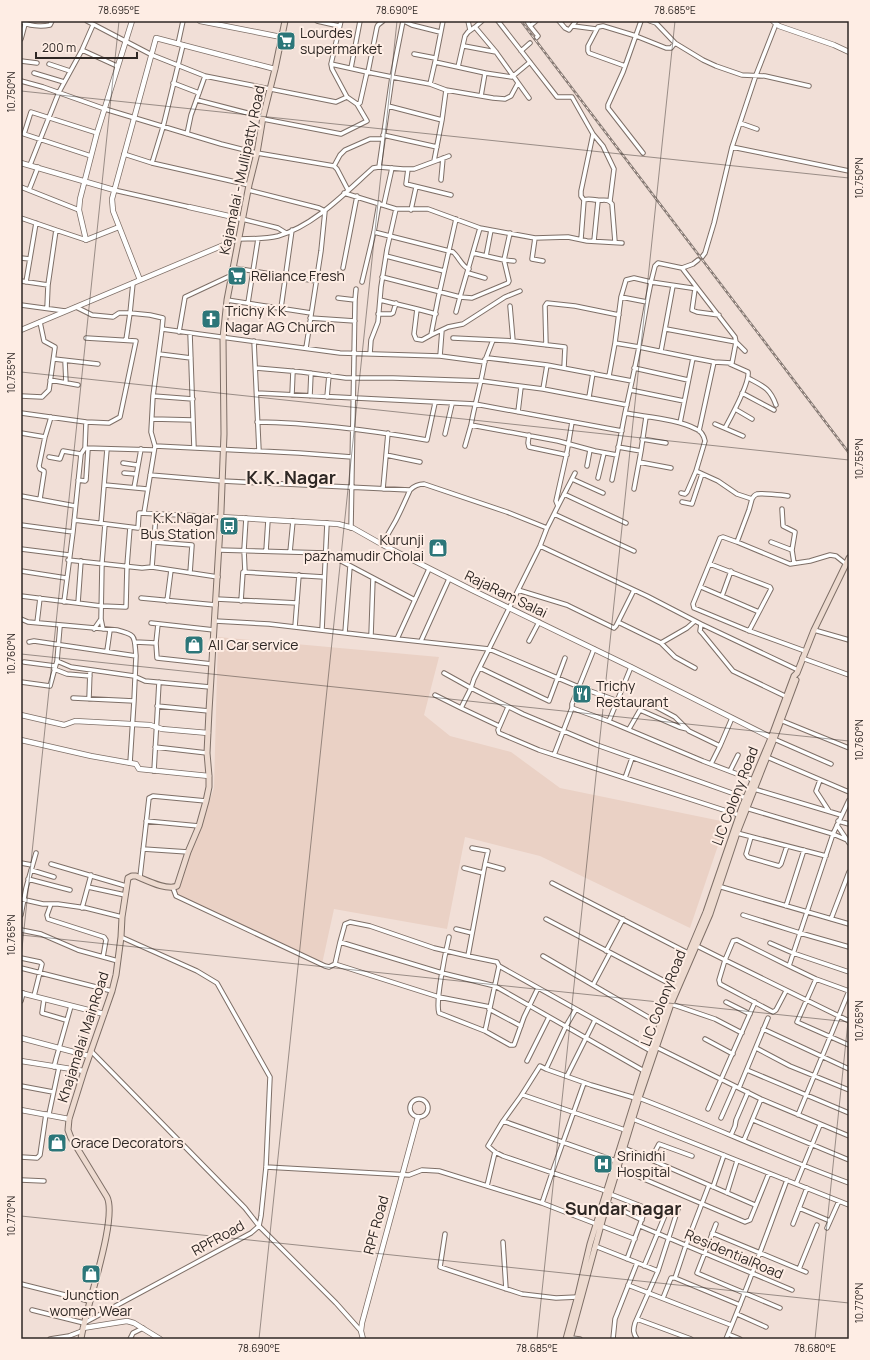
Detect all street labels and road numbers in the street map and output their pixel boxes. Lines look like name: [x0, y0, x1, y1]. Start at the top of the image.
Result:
street label: Kajamalai - Mullipatty Road: [214, 84, 269, 256]
street label: RajaRam Salai: [462, 565, 551, 622]
street label: LIC Colony Road: [707, 744, 762, 848]
street label: LIC ColonyRoad: [635, 947, 690, 1049]
street label: Khajamalai MainRoad: [52, 969, 113, 1105]
street label: RPF Road: [359, 1193, 392, 1256]
street label: RPFRoad: [188, 1215, 248, 1260]
street label: ResidentialRoad: [682, 1224, 786, 1283]

